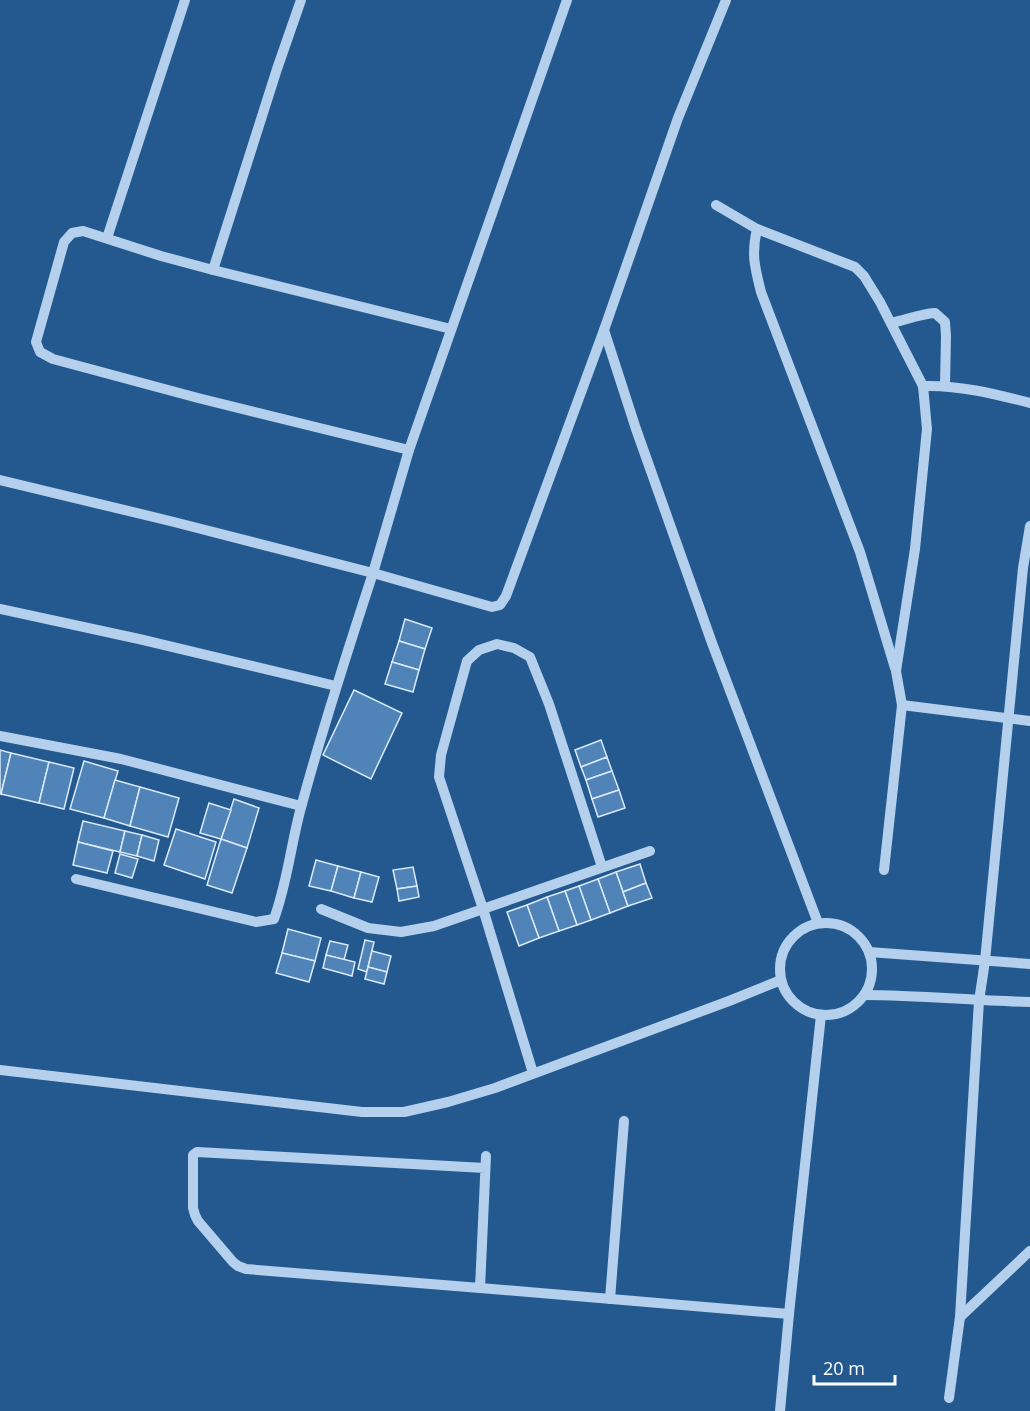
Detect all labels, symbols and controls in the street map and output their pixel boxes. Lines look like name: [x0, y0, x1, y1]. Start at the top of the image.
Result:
scale bar: [814, 1348, 895, 1386]
text: 20 m: [823, 1356, 865, 1380]

